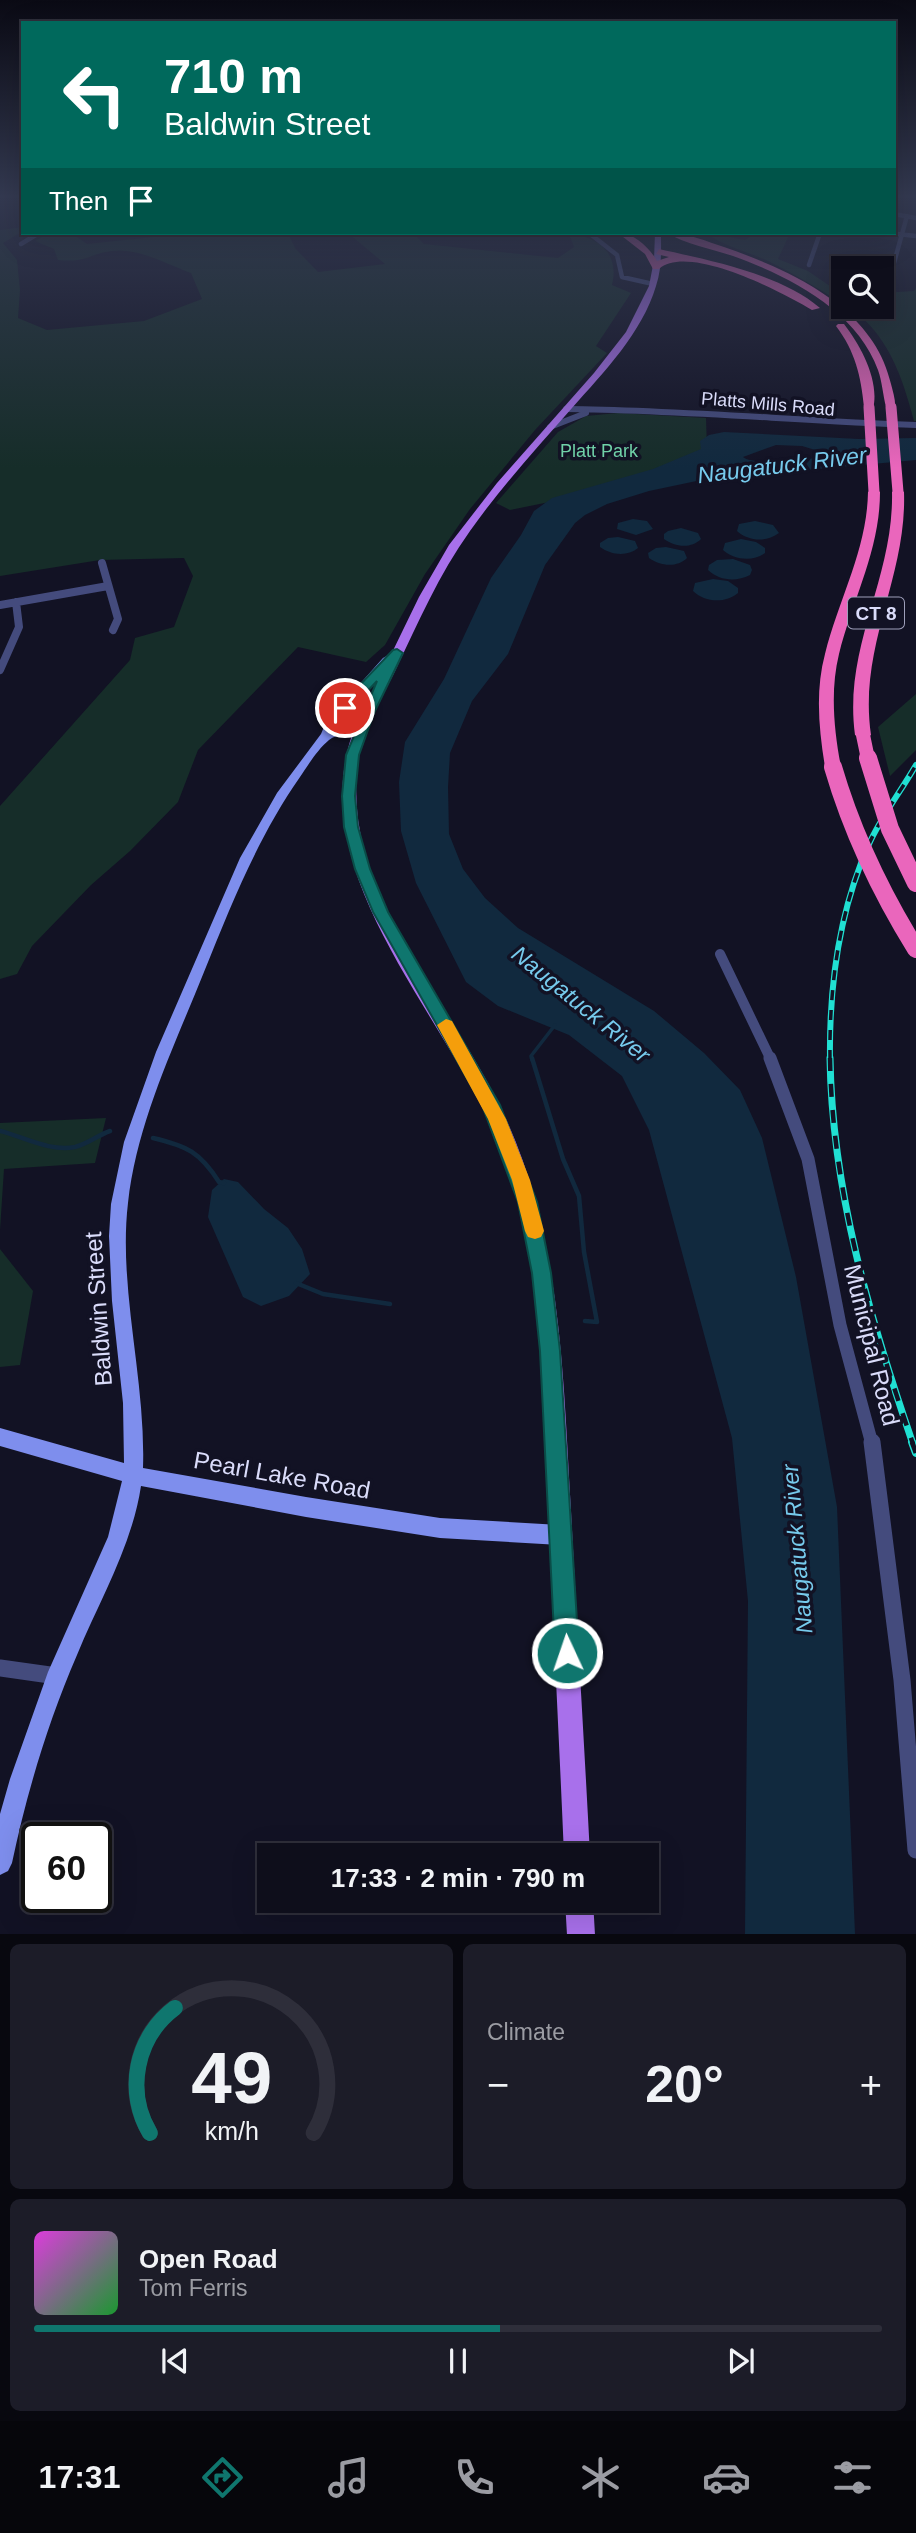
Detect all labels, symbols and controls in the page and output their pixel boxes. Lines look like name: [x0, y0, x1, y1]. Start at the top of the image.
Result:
icon: left: [49, 49, 140, 140]
text: 710 m: [164, 49, 303, 103]
text: Baldwin Street: [164, 106, 370, 142]
icon: arrive: [122, 182, 160, 220]
text: Then: [49, 186, 108, 216]
map controls: [831, 256, 894, 319]
button: search: [831, 256, 894, 319]
street label: Platts Mills Road: [700, 388, 836, 420]
park label: Platt Park: [560, 441, 639, 461]
water label: Naugatuck River: [696, 442, 869, 488]
road number: CT 8: [848, 598, 904, 628]
pin: [315, 678, 375, 738]
icon: arrive: [326, 689, 364, 727]
water label: Naugatuck River: [507, 940, 656, 1068]
street label: Baldwin Street: [79, 1231, 117, 1387]
street label: Municipal Road: [839, 1261, 905, 1429]
street label: Pearl Lake Road: [192, 1446, 372, 1504]
water label: Naugatuck River: [777, 1462, 817, 1635]
position arrow: [530, 1616, 604, 1690]
speed limit sign: 60: [21, 1822, 112, 1913]
text: 17:33 · 2 min · 790 m: [331, 1863, 585, 1893]
text: Climate: [487, 2019, 565, 2045]
text: 49: [191, 2037, 272, 2118]
text: 20°: [645, 2055, 724, 2113]
text: −: [487, 2064, 509, 2106]
text: +: [860, 2064, 882, 2106]
text: km/h: [204, 2116, 259, 2144]
text: Open Road: [139, 2244, 278, 2274]
text: Tom Ferris: [139, 2275, 248, 2301]
icon: previous: [156, 2342, 194, 2380]
icon: pause: [439, 2342, 477, 2380]
icon: next: [722, 2342, 760, 2380]
icon: directions: [198, 2453, 247, 2502]
icon: music: [324, 2453, 373, 2502]
icon: phone: [450, 2453, 499, 2502]
icon: climate: [576, 2453, 625, 2502]
icon: car: [702, 2453, 751, 2502]
icon: filters: [828, 2453, 877, 2502]
text: 17:31: [39, 2459, 120, 2495]

